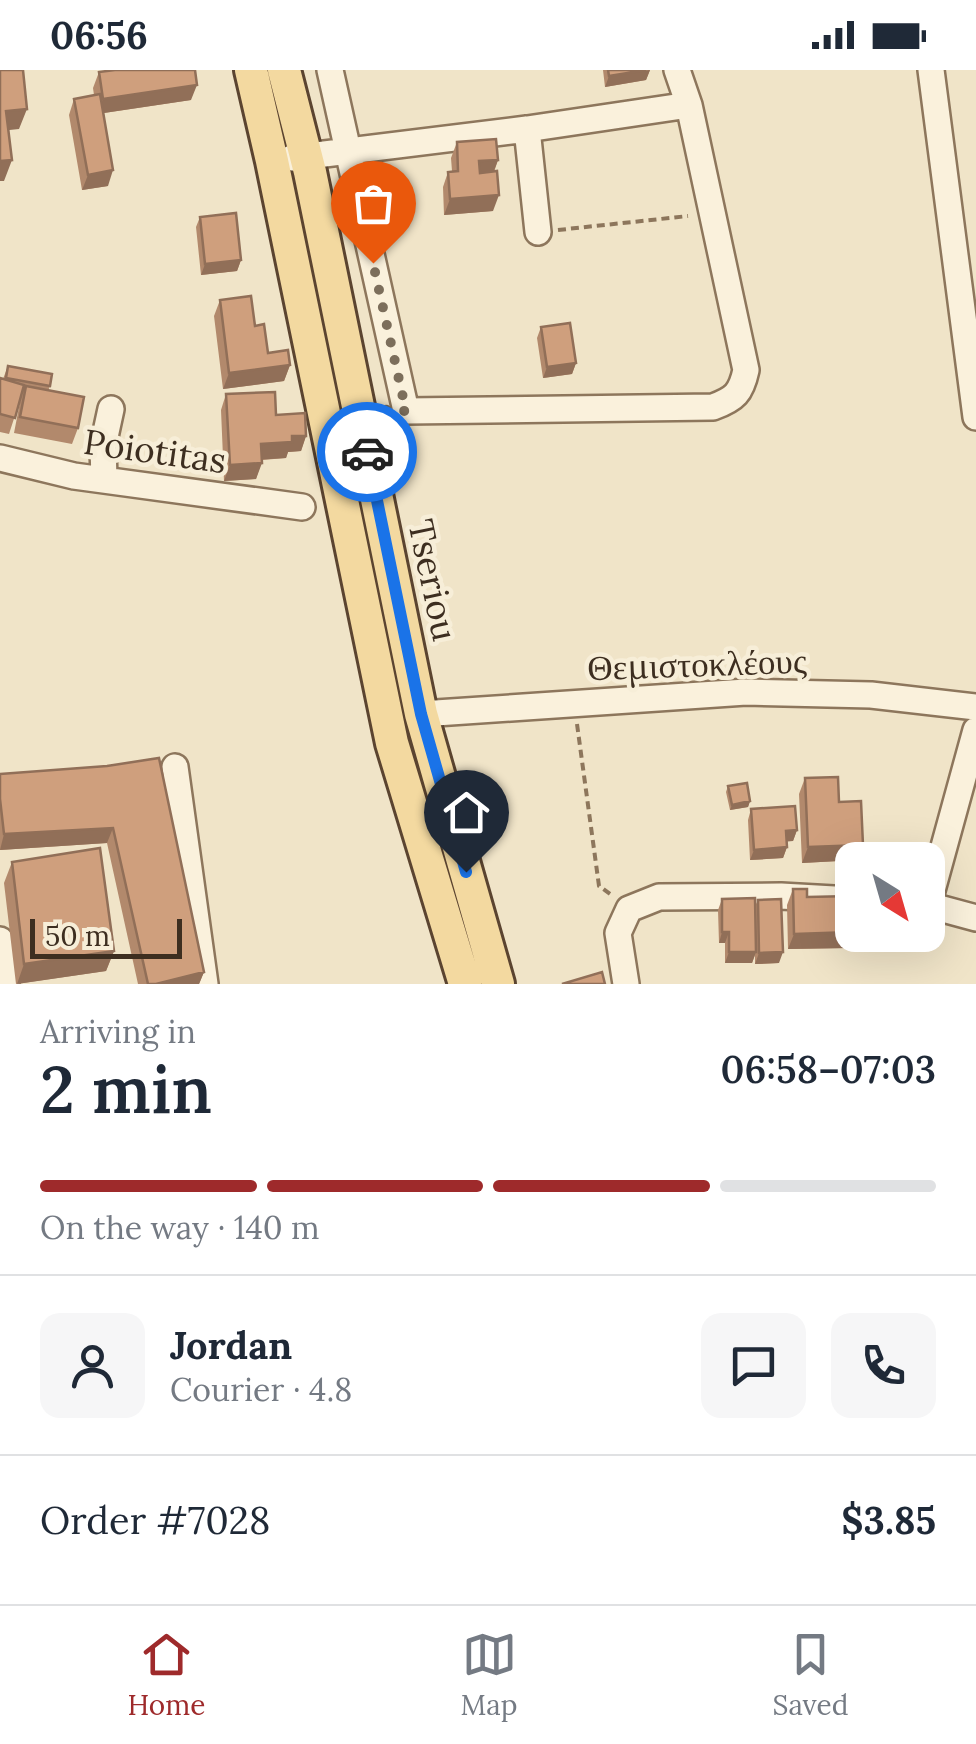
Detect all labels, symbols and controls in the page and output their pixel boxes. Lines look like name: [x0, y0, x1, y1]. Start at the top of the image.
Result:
text: 06:56: [50, 11, 148, 59]
pin: [331, 161, 416, 264]
icon: bag: [346, 176, 401, 231]
courier: [317, 402, 417, 502]
street label: Poiotitas: [81, 419, 229, 483]
icon: car: [340, 425, 395, 480]
street label: Tseriou: [398, 515, 468, 645]
street label: Θεμιστοκλέους: [587, 638, 808, 690]
pin: [424, 770, 509, 873]
icon: home: [439, 785, 494, 840]
north arrow: [835, 842, 945, 952]
map controls: [835, 842, 945, 952]
scale bar: [30, 914, 182, 958]
text: 50 m: [45, 918, 110, 954]
text: Arriving in: [40, 1011, 196, 1052]
text: 06:58–07:03: [721, 1045, 936, 1093]
text: 2 min: [40, 1048, 212, 1131]
text: On the way · 140 m: [40, 1207, 320, 1248]
button: person: [40, 1313, 145, 1418]
button: chat: [701, 1313, 806, 1418]
button: phone: [831, 1313, 936, 1418]
text: Jordan: [170, 1321, 292, 1369]
text: Courier · 4.8: [170, 1369, 352, 1410]
text: Order #7028: [40, 1496, 270, 1544]
text: $3.85: [841, 1496, 936, 1544]
tab: Home: [128, 1627, 205, 1723]
tab: Map: [461, 1627, 517, 1723]
tab: Saved: [773, 1627, 848, 1723]

